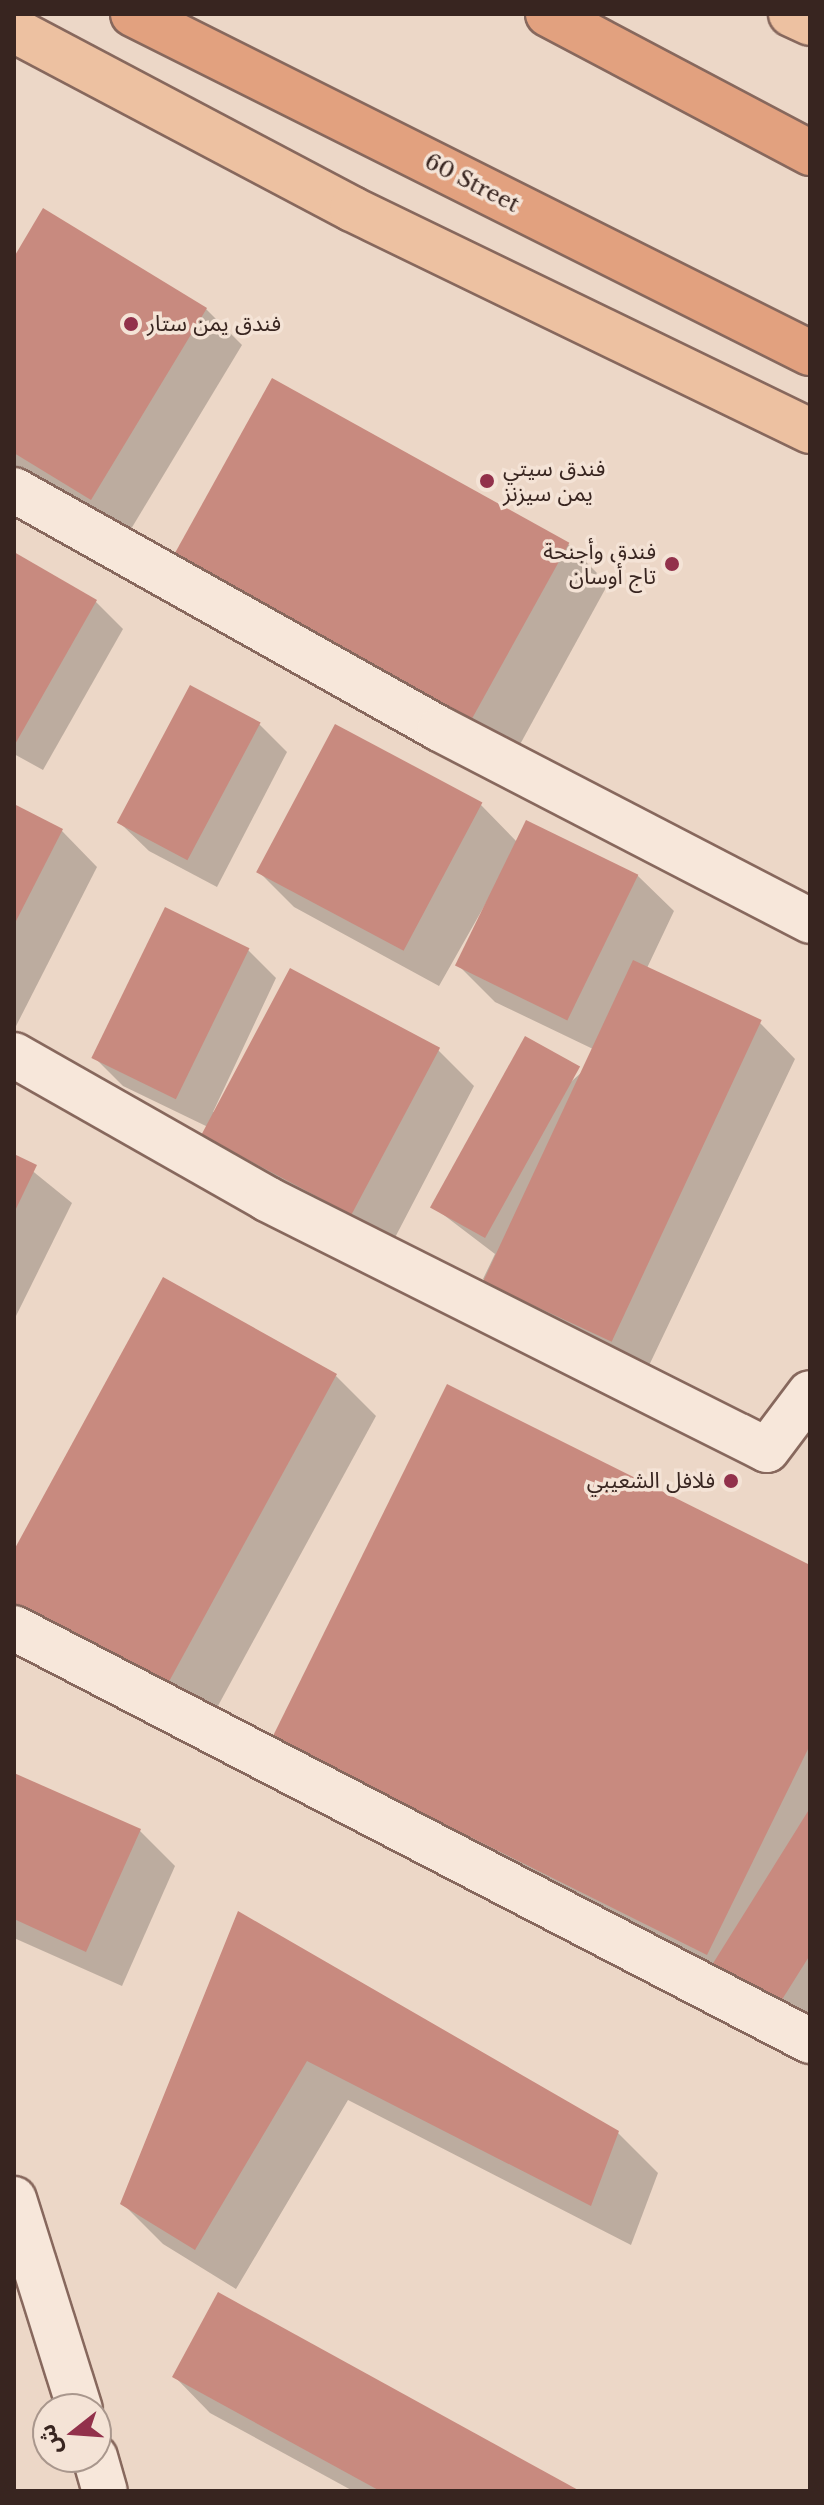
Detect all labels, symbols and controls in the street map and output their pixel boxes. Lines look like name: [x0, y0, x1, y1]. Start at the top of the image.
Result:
street label: 60 Street: [420, 148, 524, 218]
place label: فندق يمن ستار: [147, 311, 281, 337]
marker: فندق يمن ستار: [122, 315, 140, 333]
place label: فندق سيتي يمن سيزنز: [503, 455, 605, 506]
marker: فندق سيتي يمن سيزنز: [478, 472, 496, 490]
place label: فندق وأجنحة تاج أوسان: [543, 538, 656, 590]
marker: فندق وأجنحة تاج أوسان: [663, 555, 681, 573]
place label: فلافل الشعيبي: [587, 1468, 715, 1494]
marker: فلافل الشعيبي: [722, 1472, 740, 1490]
north arrow: [32, 2393, 112, 2473]
text: ش: [33, 2421, 68, 2458]

